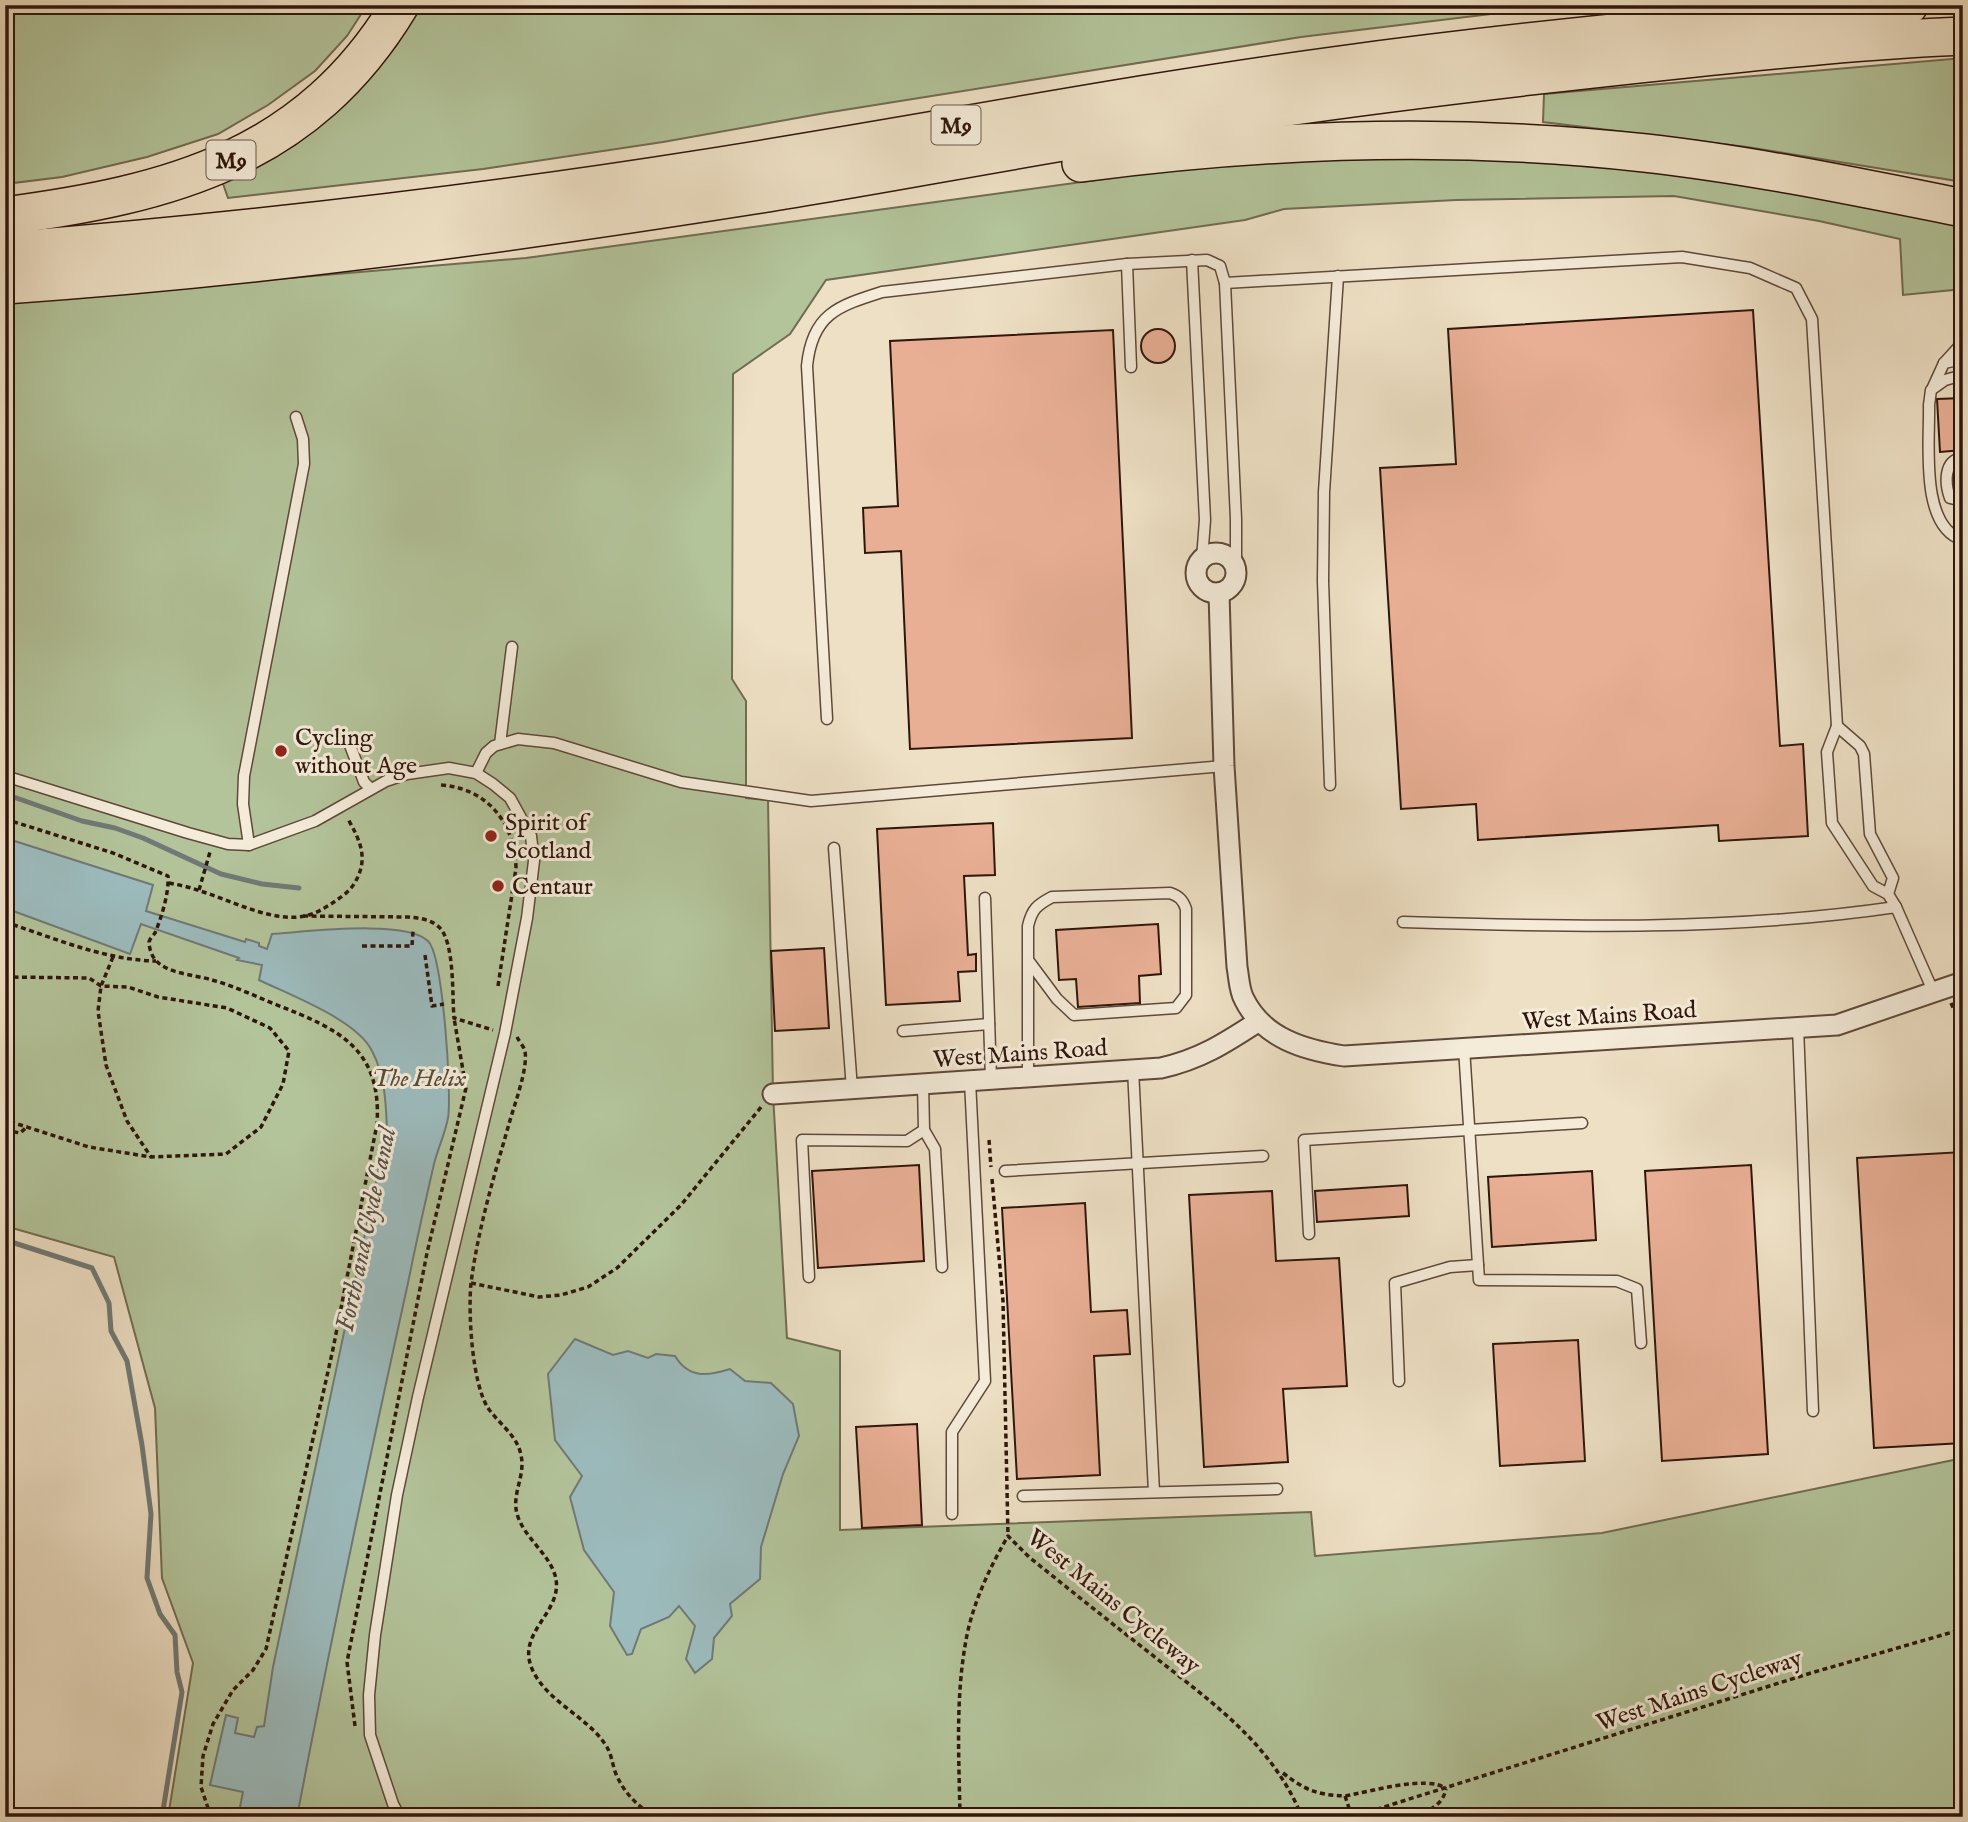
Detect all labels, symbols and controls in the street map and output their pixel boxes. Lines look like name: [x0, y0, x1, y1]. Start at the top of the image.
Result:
road number: M9: [932, 106, 981, 144]
road number: M9: [206, 140, 256, 180]
place label: Cycling without Age: [295, 723, 417, 782]
marker: Cycling without Age: [273, 743, 289, 759]
place label: Spirit of Scotland: [505, 808, 592, 867]
marker: Spirit of Scotland: [483, 828, 499, 844]
place label: Centaur: [512, 872, 593, 903]
marker: Centaur: [490, 878, 506, 894]
street label: West Mains Road: [1521, 995, 1698, 1038]
street label: West Mains Road: [932, 1033, 1109, 1076]
park label: The Helix: [372, 1064, 467, 1095]
water label: Forth and Clyde Canal: [329, 1122, 405, 1334]
street label: West Mains Cycleway: [1020, 1523, 1206, 1682]
street label: West Mains Cycleway: [1593, 1643, 1806, 1739]

